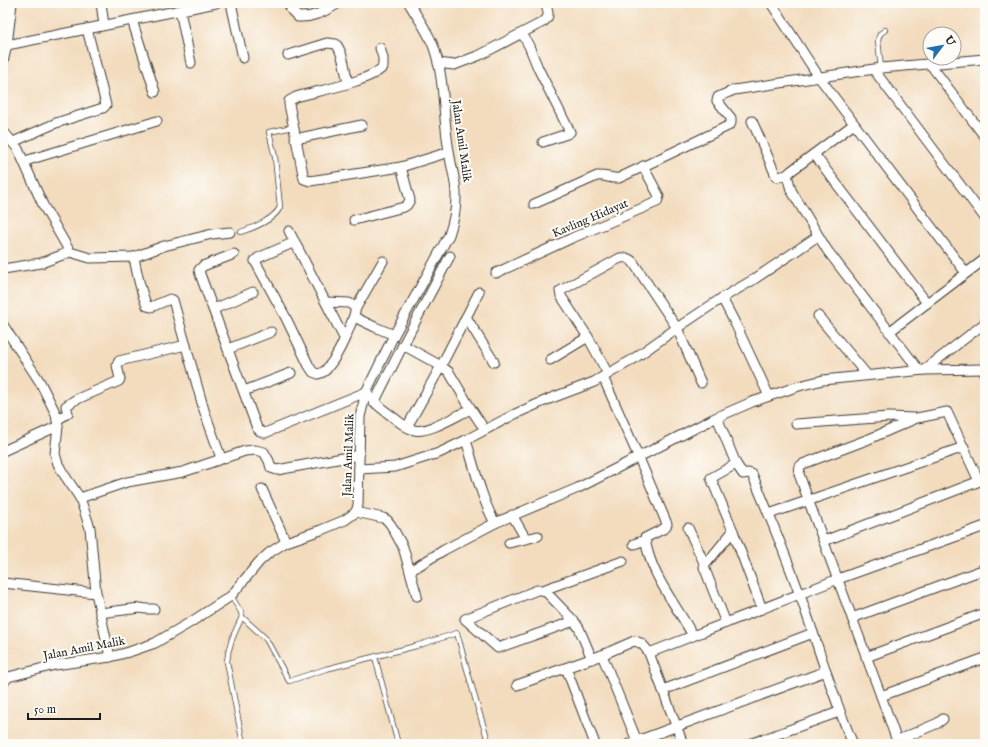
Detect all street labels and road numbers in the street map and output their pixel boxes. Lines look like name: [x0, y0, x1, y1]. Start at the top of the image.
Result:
street label: Jalan Amil Malik: [447, 97, 475, 184]
street label: Kavling Hidayat: [550, 196, 630, 241]
street label: Jalan Amil Malik: [339, 413, 358, 499]
street label: Jalan Amil Malik: [40, 633, 127, 665]

